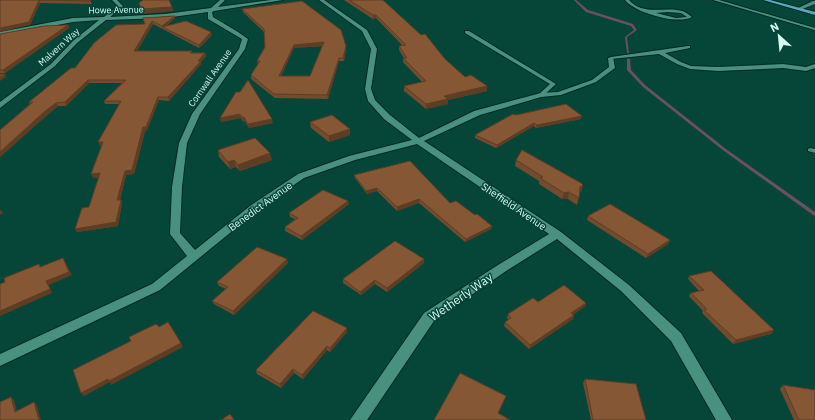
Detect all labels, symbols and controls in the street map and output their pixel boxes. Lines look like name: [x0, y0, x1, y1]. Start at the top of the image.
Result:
street label: Howe Avenue: [88, 4, 144, 15]
north arrow: [759, 16, 799, 56]
text: N: [768, 19, 781, 35]
street label: Malvern Way: [36, 25, 82, 68]
street label: Cornwall Avenue: [186, 47, 234, 109]
street label: Benedict Avenue: [226, 179, 295, 234]
street label: Sheffield Avenue: [479, 180, 549, 233]
street label: Wetherly Way: [426, 269, 495, 324]

